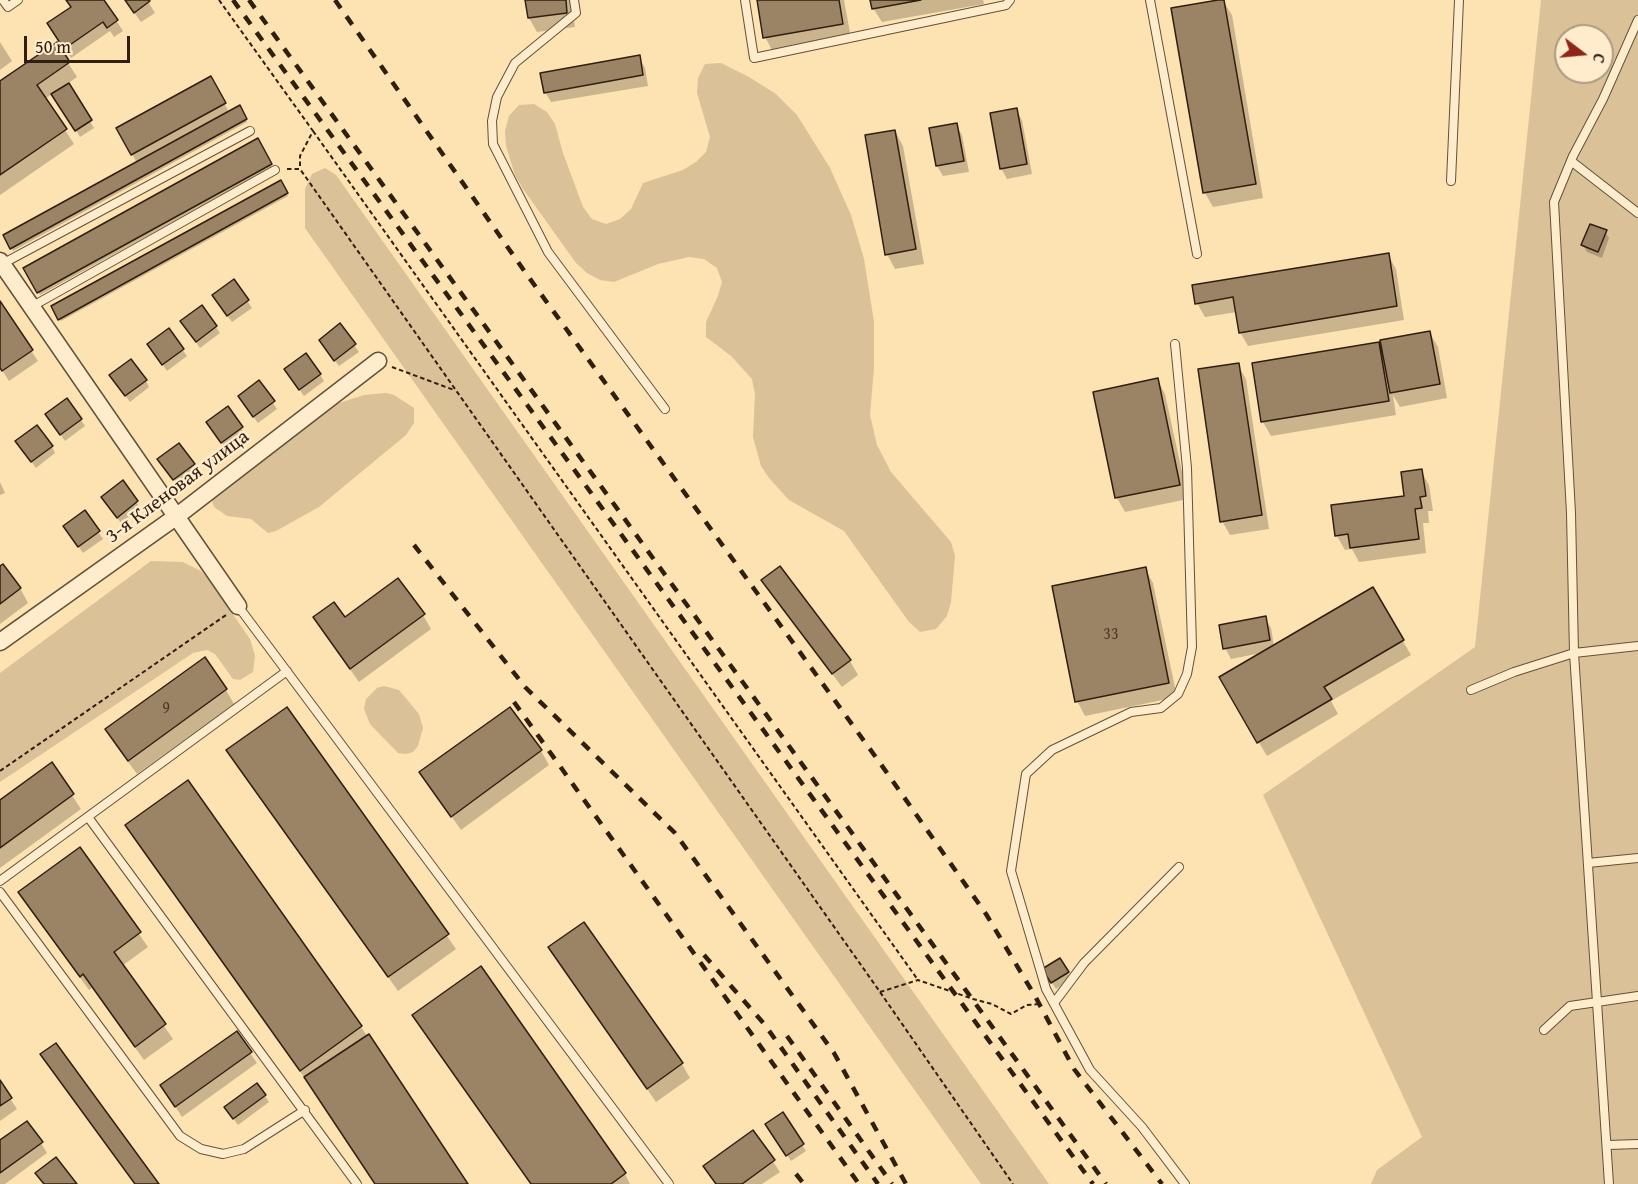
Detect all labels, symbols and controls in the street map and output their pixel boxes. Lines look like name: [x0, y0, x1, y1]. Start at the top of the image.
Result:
scale bar: [27, 24, 134, 62]
north arrow: [1554, 24, 1614, 84]
text: 50 m: [35, 33, 71, 60]
text: С: [1587, 51, 1612, 66]
street label: 3-я Кленовая улица: [102, 425, 254, 549]
house number: 33: [1103, 625, 1119, 645]
house number: 9: [162, 699, 170, 719]

